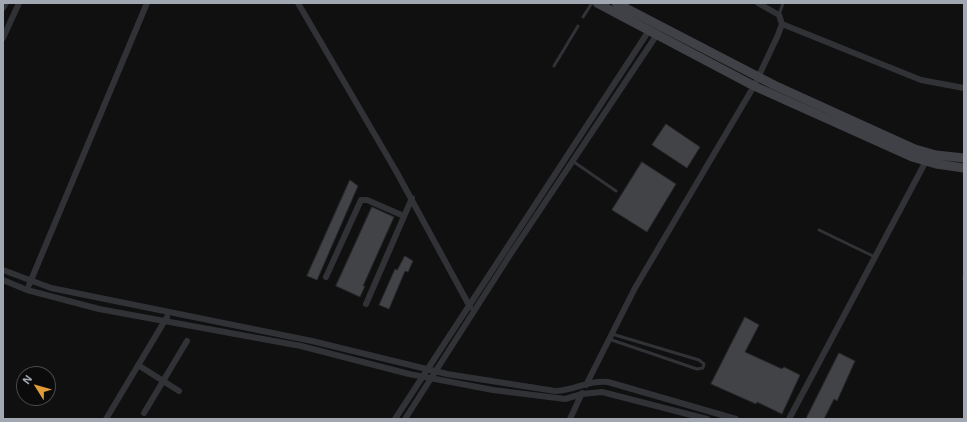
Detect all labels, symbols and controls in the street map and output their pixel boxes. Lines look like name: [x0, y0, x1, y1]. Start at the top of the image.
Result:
north arrow: [16, 366, 56, 406]
text: N: [19, 372, 34, 386]

